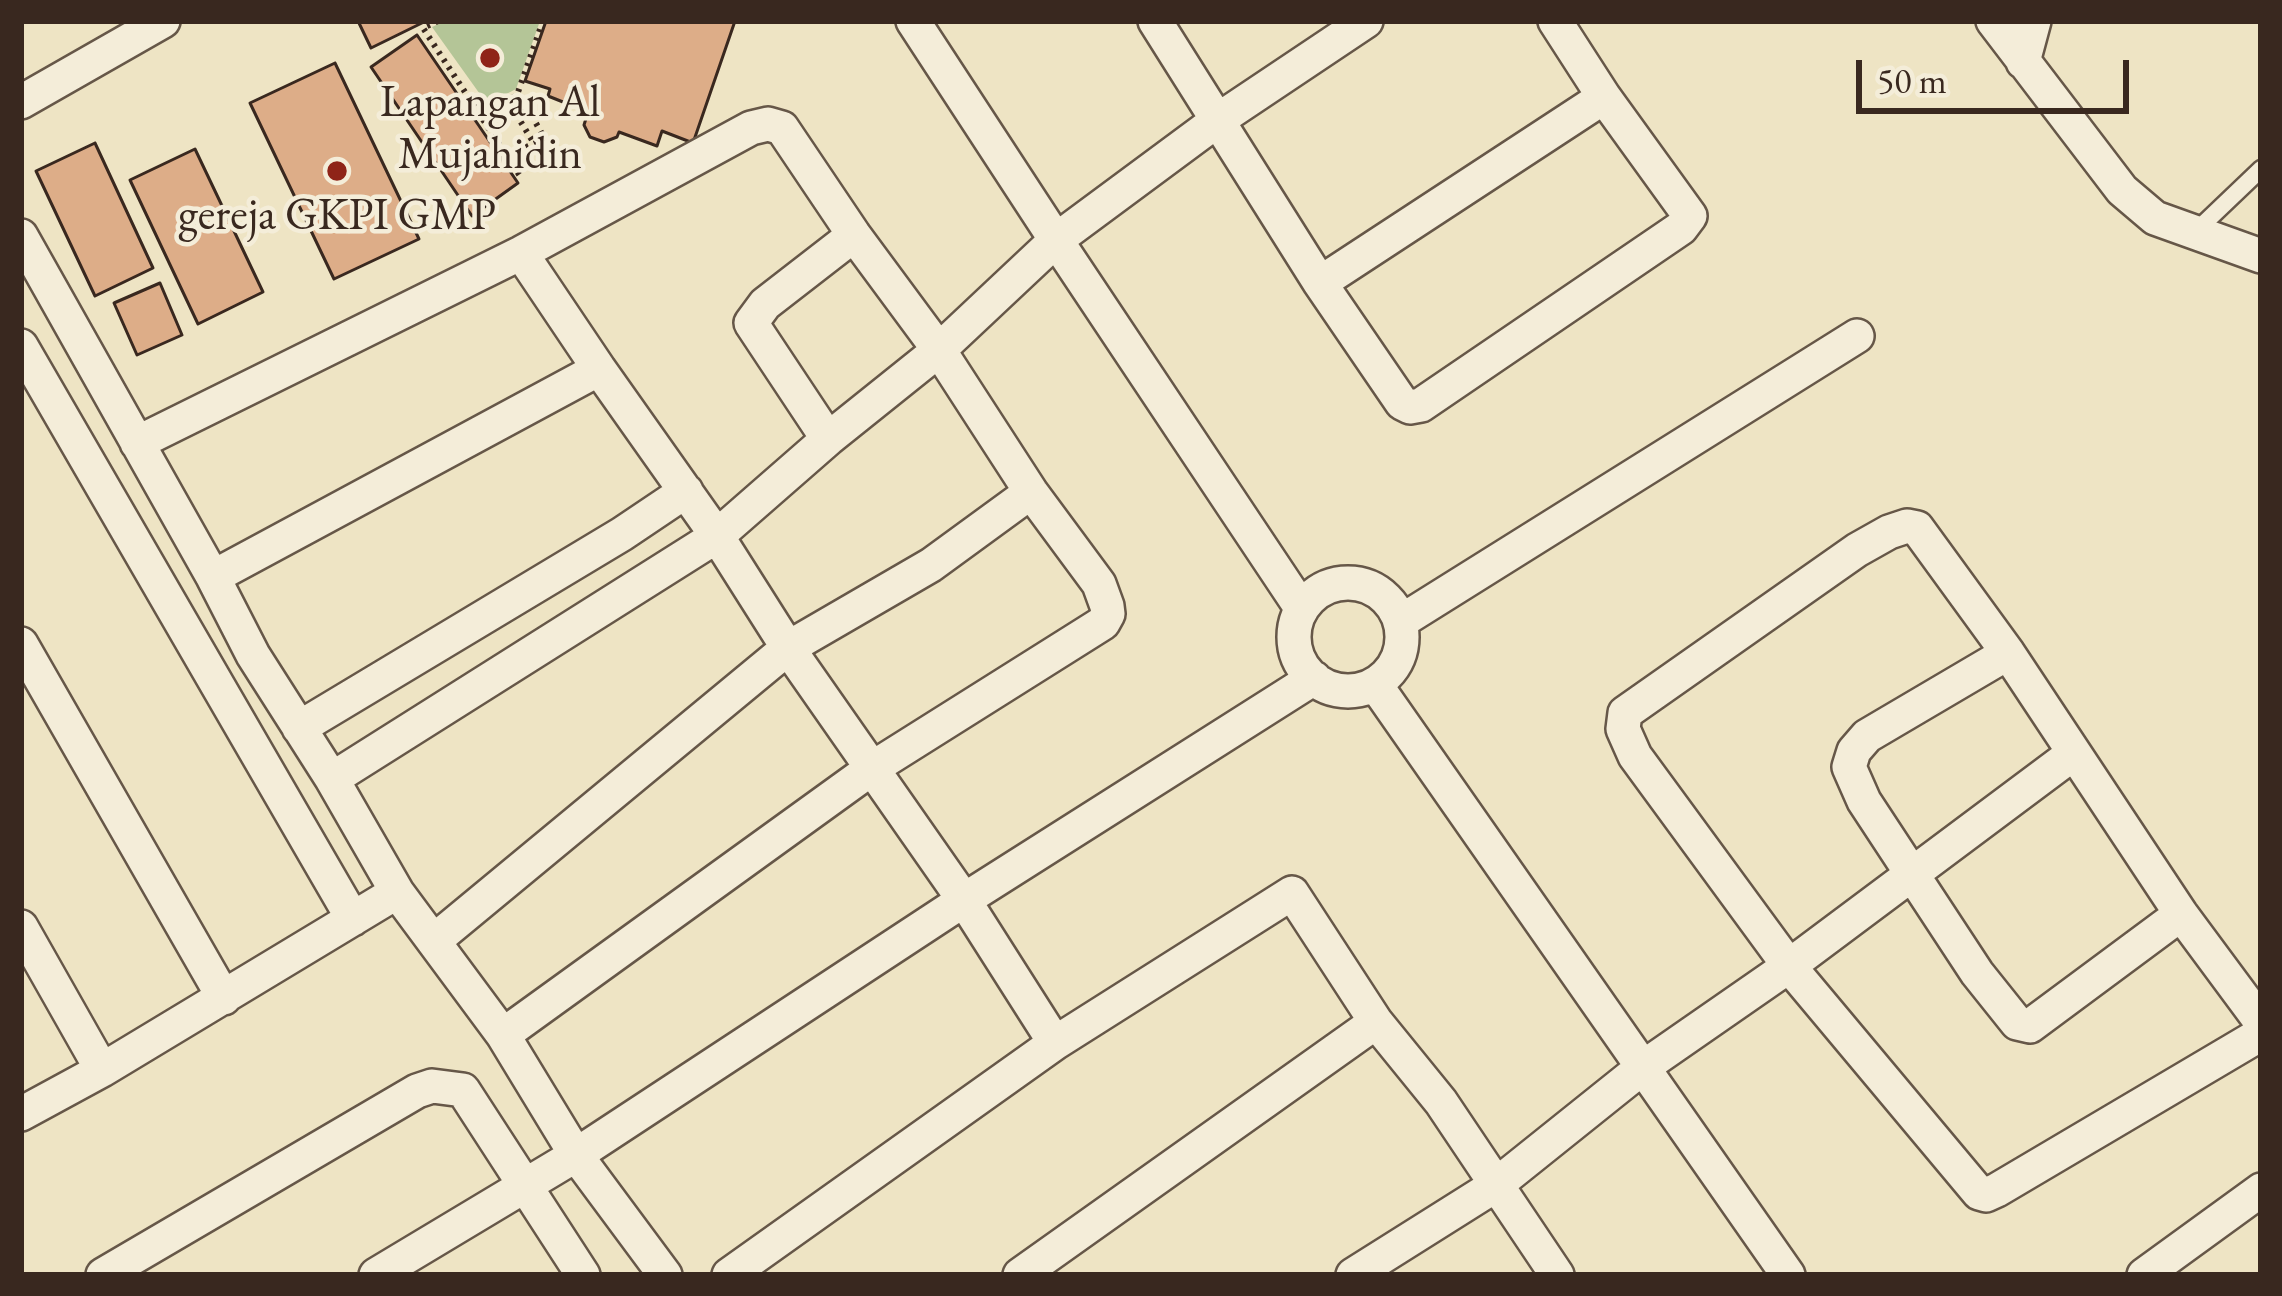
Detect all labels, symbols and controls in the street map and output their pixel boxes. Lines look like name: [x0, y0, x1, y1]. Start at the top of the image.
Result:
scale bar: [1862, 36, 2135, 110]
marker: Lapangan Al Mujahidin: [477, 45, 503, 71]
text: 50 m: [1877, 57, 1947, 104]
place label: Lapangan Al Mujahidin: [380, 77, 600, 183]
marker: gereja GKPI GMP: [324, 158, 350, 184]
place label: gereja GKPI GMP: [178, 190, 496, 244]

